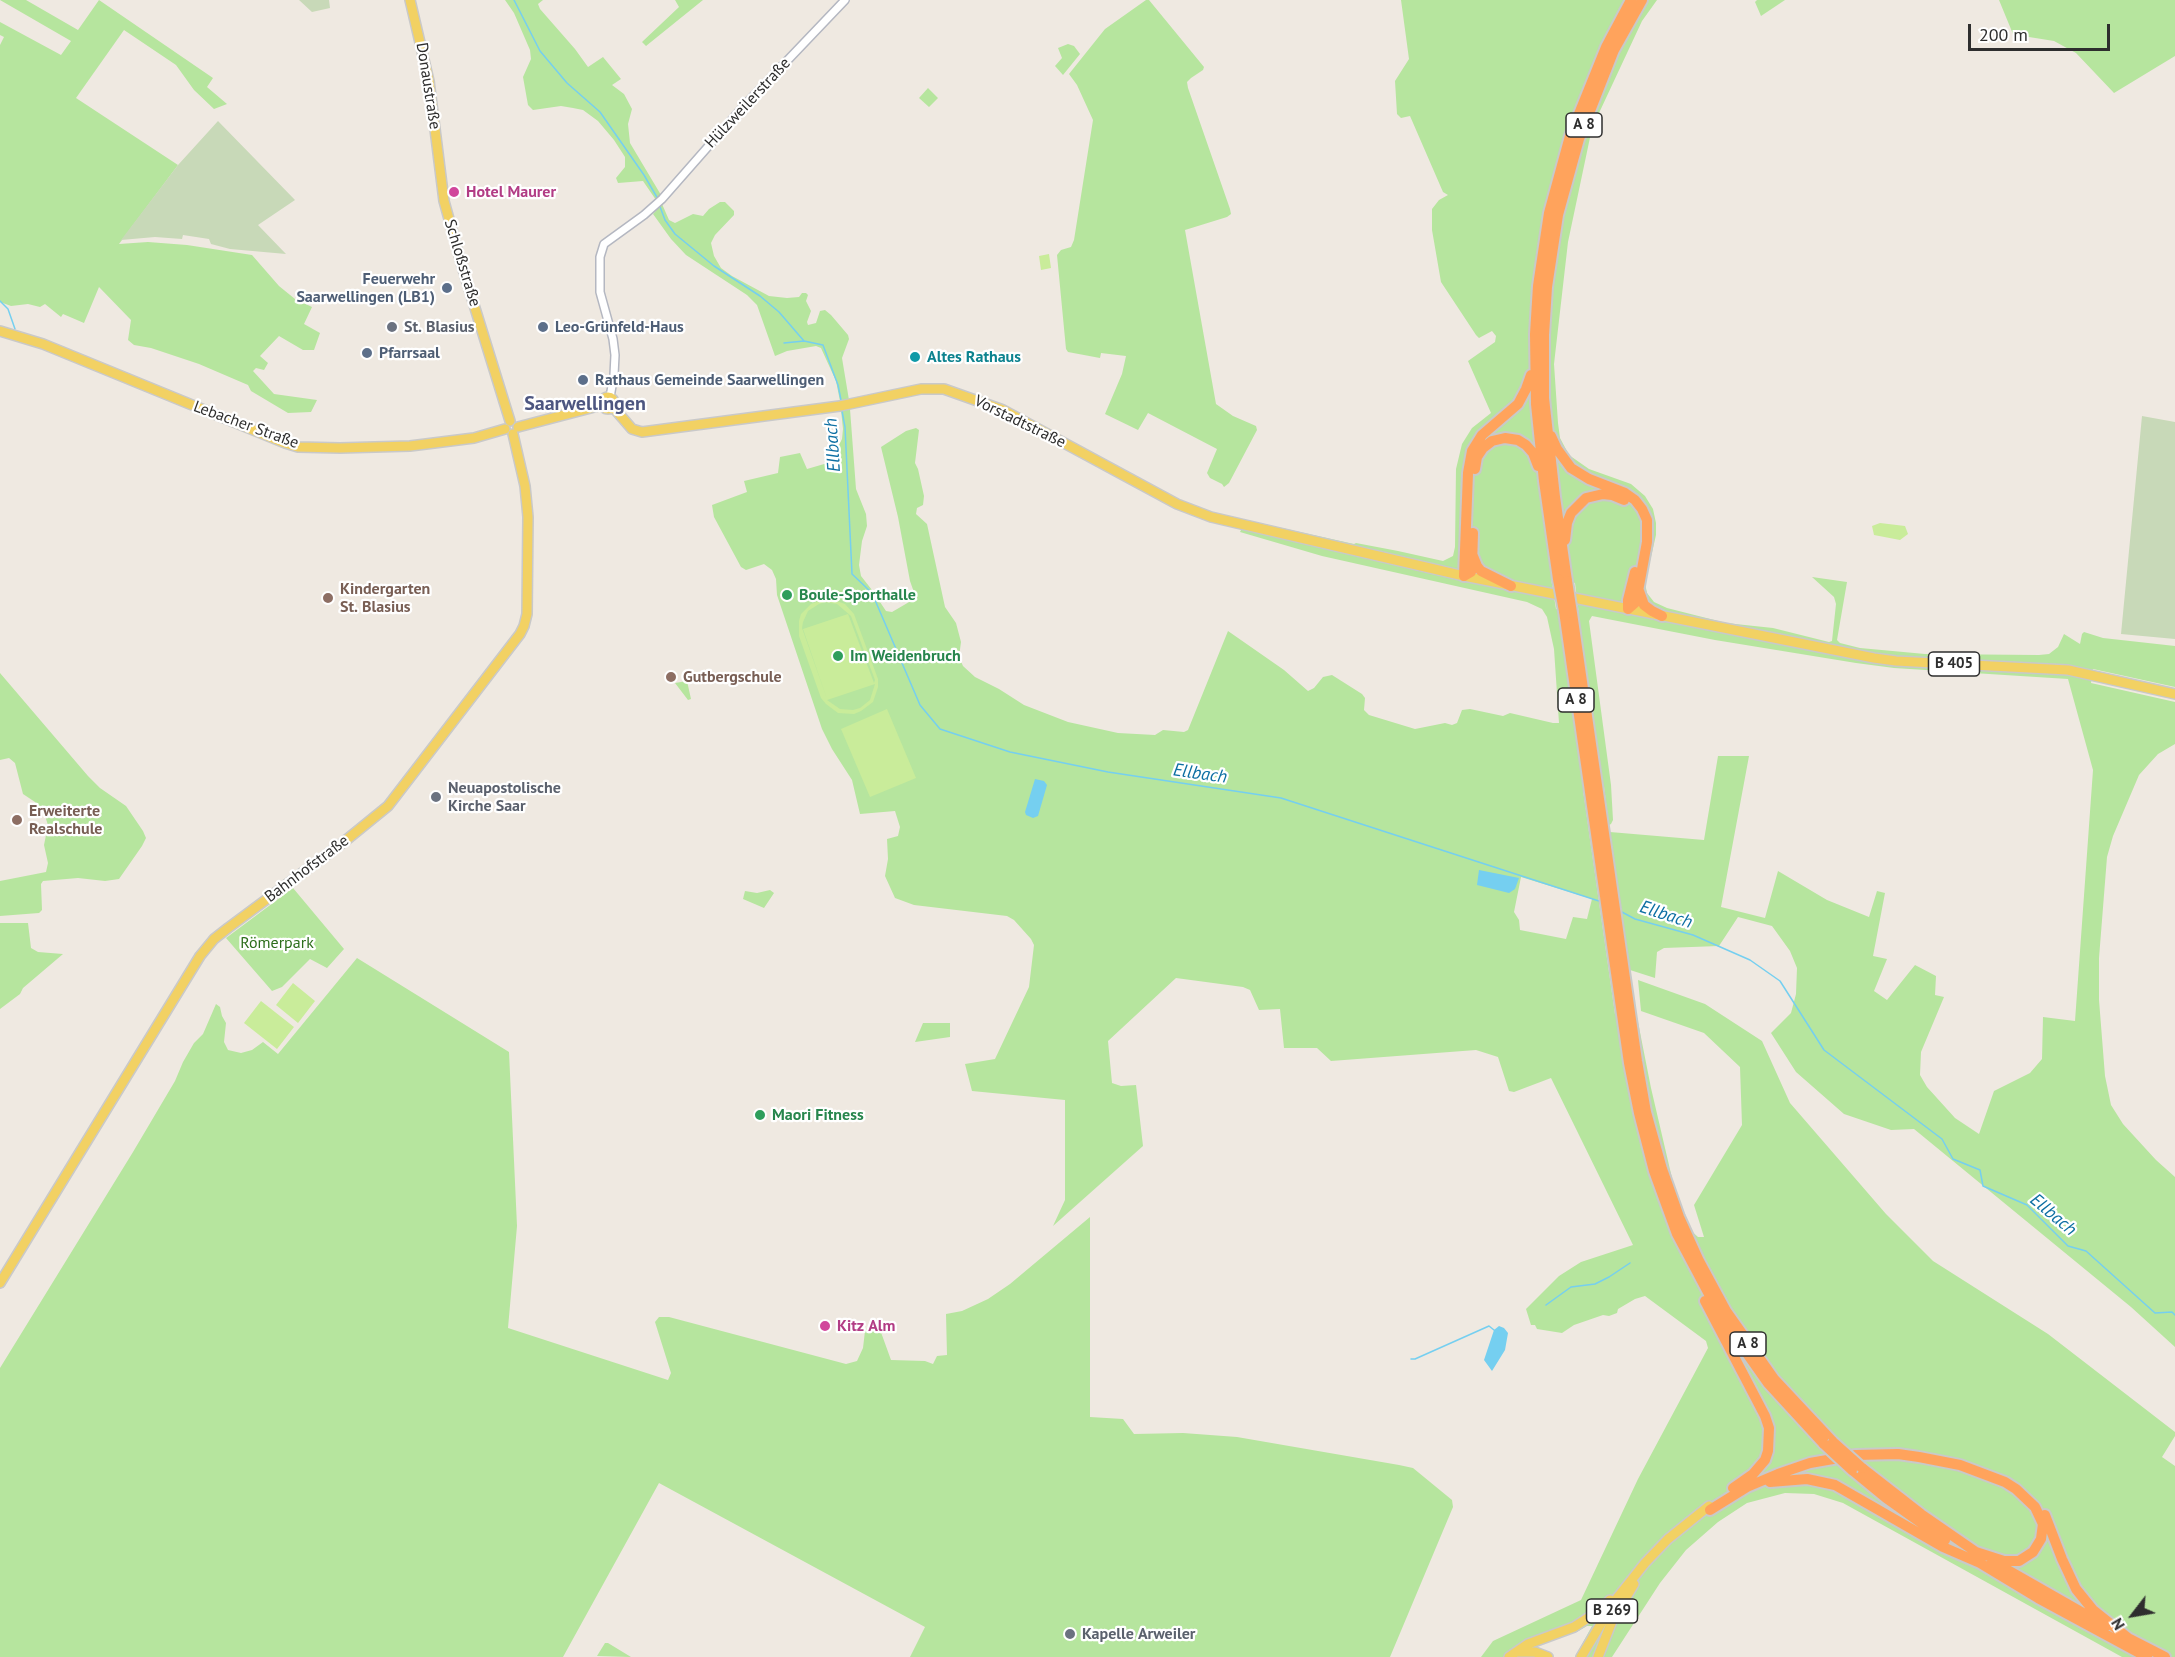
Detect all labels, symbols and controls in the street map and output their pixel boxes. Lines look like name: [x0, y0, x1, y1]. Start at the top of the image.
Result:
scale bar: [1971, 12, 2114, 50]
text: 200 m: [1979, 23, 2028, 46]
street label: Donaustraße: [412, 41, 444, 131]
street label: Hülzweilerstraße: [701, 54, 795, 152]
road number: A 8: [1566, 113, 1602, 137]
place label: Hotel Maurer: [466, 182, 556, 202]
marker: Hotel Maurer: [447, 185, 461, 199]
street label: Schloßstraße: [440, 217, 484, 309]
place label: Feuerwehr Saarwellingen (LB1): [296, 269, 435, 307]
marker: Feuerwehr Saarwellingen (LB1): [440, 281, 454, 295]
place label: St. Blasius: [404, 317, 475, 337]
place label: Leo-Grünfeld-Haus: [555, 317, 684, 337]
marker: St. Blasius: [385, 320, 399, 334]
marker: Leo-Grünfeld-Haus: [536, 320, 550, 334]
place label: Pfarrsaal: [379, 343, 440, 363]
marker: Pfarrsaal: [360, 346, 374, 360]
place label: Altes Rathaus: [927, 347, 1021, 367]
marker: Altes Rathaus: [908, 350, 922, 364]
place label: Rathaus Gemeinde Saarwellingen: [595, 370, 824, 390]
marker: Rathaus Gemeinde Saarwellingen: [576, 373, 590, 387]
district label: Saarwellingen: [524, 392, 646, 416]
street label: Vorstadtstraße: [971, 392, 1069, 452]
street label: Lebacher Straße: [191, 397, 301, 453]
water label: Ellbach: [820, 417, 846, 473]
place label: Kindergarten St. Blasius: [340, 579, 430, 617]
place label: Boule-Sporthalle: [799, 585, 916, 605]
marker: Boule-Sporthalle: [780, 588, 794, 602]
marker: Kindergarten St. Blasius: [321, 591, 335, 605]
place label: Im Weidenbruch: [850, 646, 961, 666]
marker: Im Weidenbruch: [831, 649, 845, 663]
road number: B 405: [1928, 652, 1980, 676]
place label: Gutbergschule: [683, 667, 782, 687]
marker: Gutbergschule: [664, 670, 678, 684]
road number: A 8: [1558, 688, 1594, 712]
water label: Ellbach: [1172, 760, 1228, 788]
place label: Neuapostolische Kirche Saar: [448, 778, 561, 816]
marker: Neuapostolische Kirche Saar: [429, 790, 443, 804]
place label: Erweiterte Realschule: [29, 801, 102, 839]
marker: Erweiterte Realschule: [10, 813, 24, 827]
street label: Bahnhofstraße: [261, 831, 353, 907]
water label: Ellbach: [1637, 896, 1695, 934]
park label: Römerpark: [240, 933, 314, 953]
place label: Maori Fitness: [772, 1105, 864, 1125]
marker: Maori Fitness: [753, 1108, 767, 1122]
water label: Ellbach: [2025, 1189, 2081, 1241]
place label: Kitz Alm: [837, 1316, 895, 1336]
marker: Kitz Alm: [818, 1319, 832, 1333]
road number: A 8: [1730, 1332, 1766, 1356]
north arrow: [2103, 1585, 2163, 1645]
road number: B 269: [1586, 1599, 1638, 1623]
text: N: [2106, 1615, 2129, 1634]
place label: Kapelle Arweiler: [1082, 1624, 1195, 1644]
marker: Kapelle Arweiler: [1063, 1627, 1077, 1641]

